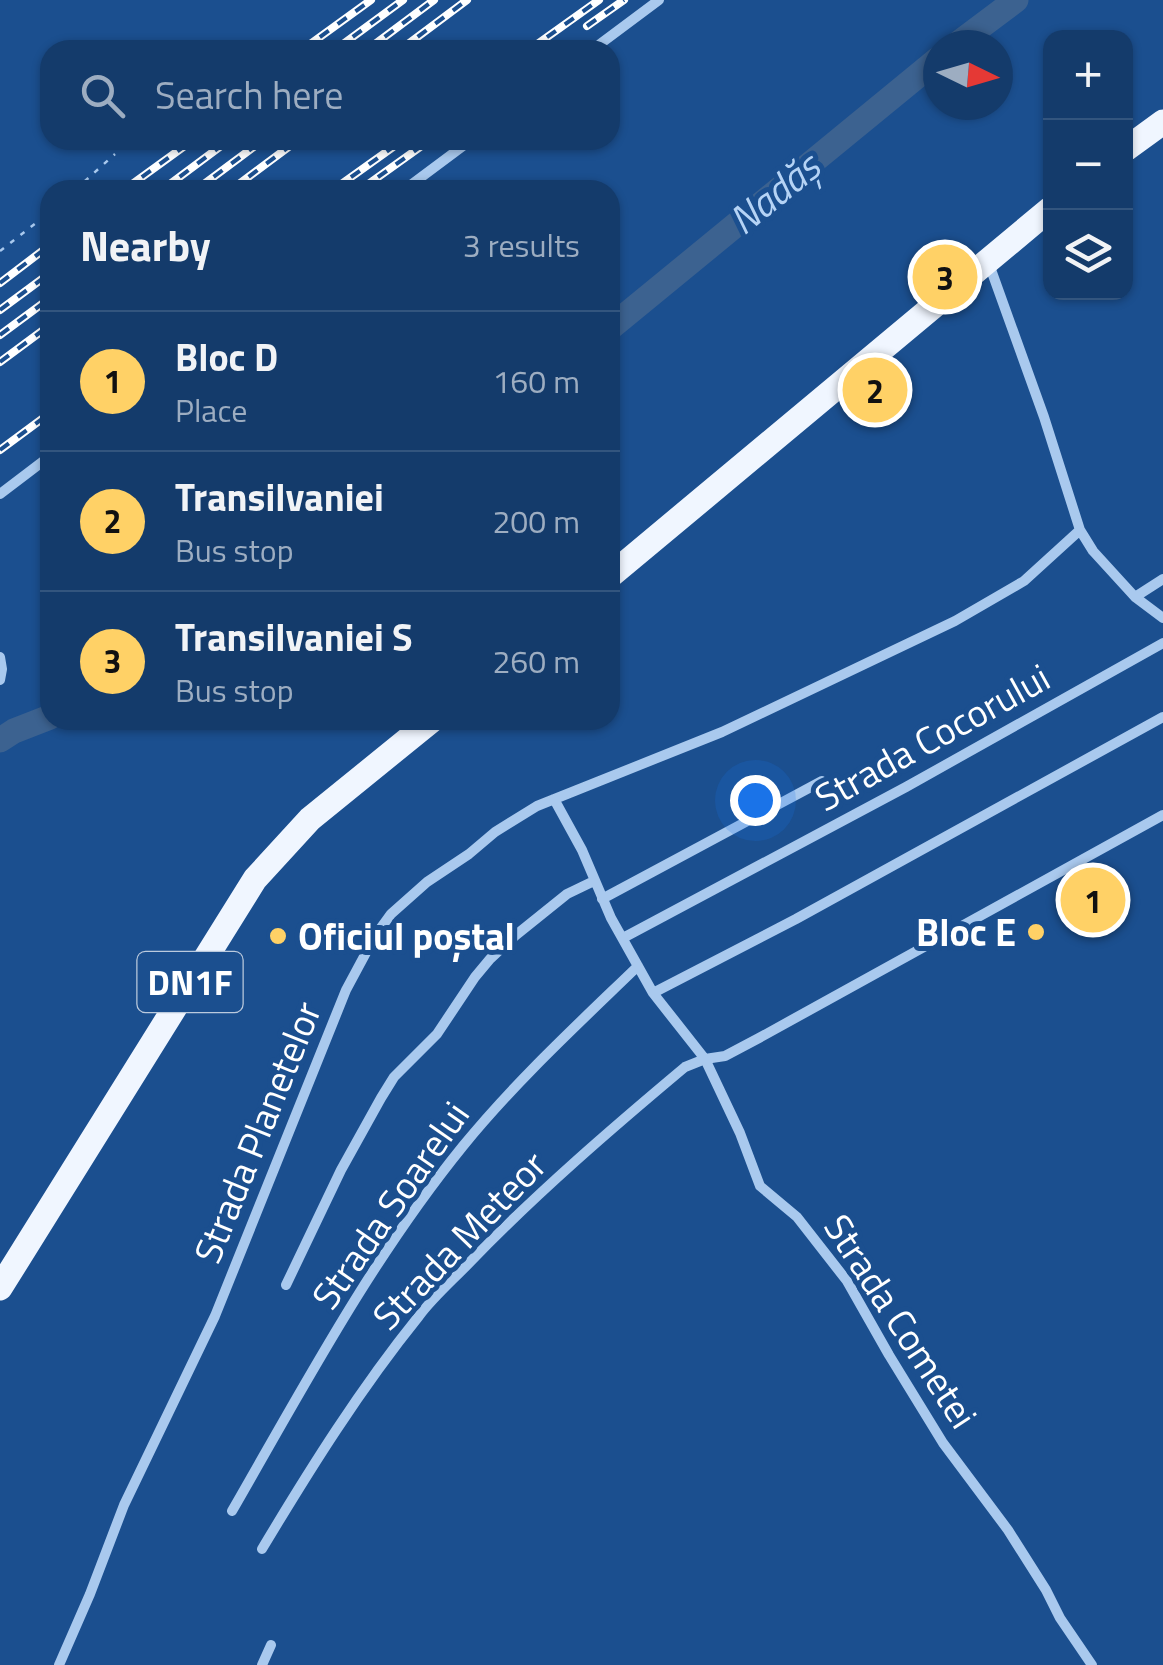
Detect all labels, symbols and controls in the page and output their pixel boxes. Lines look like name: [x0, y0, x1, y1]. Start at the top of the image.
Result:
north arrow: [923, 30, 1013, 120]
map controls: [1043, 30, 1133, 300]
button: +: [1043, 30, 1133, 120]
search box: [40, 40, 620, 150]
text: Search here: [155, 66, 343, 124]
icon: search: [75, 68, 130, 123]
button: −: [1043, 120, 1133, 210]
water label: Nadăș: [715, 135, 835, 249]
button: layers: [1043, 210, 1133, 300]
text: Nearby: [80, 213, 211, 277]
text: 3 results: [463, 221, 580, 269]
pin: 3: [912, 240, 978, 314]
text: Bloc D: [175, 328, 278, 386]
pin: 2: [842, 352, 908, 428]
text: 1: [104, 357, 121, 405]
text: 160 m: [492, 357, 580, 405]
text: Place: [175, 386, 247, 434]
text: Transilvaniei: [175, 468, 384, 526]
text: 2: [104, 497, 121, 545]
text: 200 m: [492, 497, 580, 545]
text: Bus stop: [175, 526, 294, 574]
text: Transilvaniei S: [175, 608, 413, 666]
text: 3: [104, 637, 121, 685]
text: 260 m: [492, 637, 580, 685]
street label: Strada Cocorului: [804, 648, 1060, 826]
text: Bus stop: [175, 666, 294, 714]
your location: [730, 775, 781, 826]
pin: 1: [1060, 862, 1126, 938]
place label: Bloc E: [916, 903, 1016, 961]
place label: Oficiul poștal: [298, 907, 515, 965]
marker: Bloc E: [1025, 921, 1047, 943]
marker: Oficiul poștal: [267, 925, 289, 947]
road number: DN1F: [138, 952, 242, 1012]
street label: Strada Planetelor: [178, 992, 336, 1272]
street label: Strada Soarelui: [297, 1089, 483, 1321]
street label: Strada Meteor: [358, 1137, 560, 1343]
street label: Strada Cometei: [810, 1202, 992, 1440]

